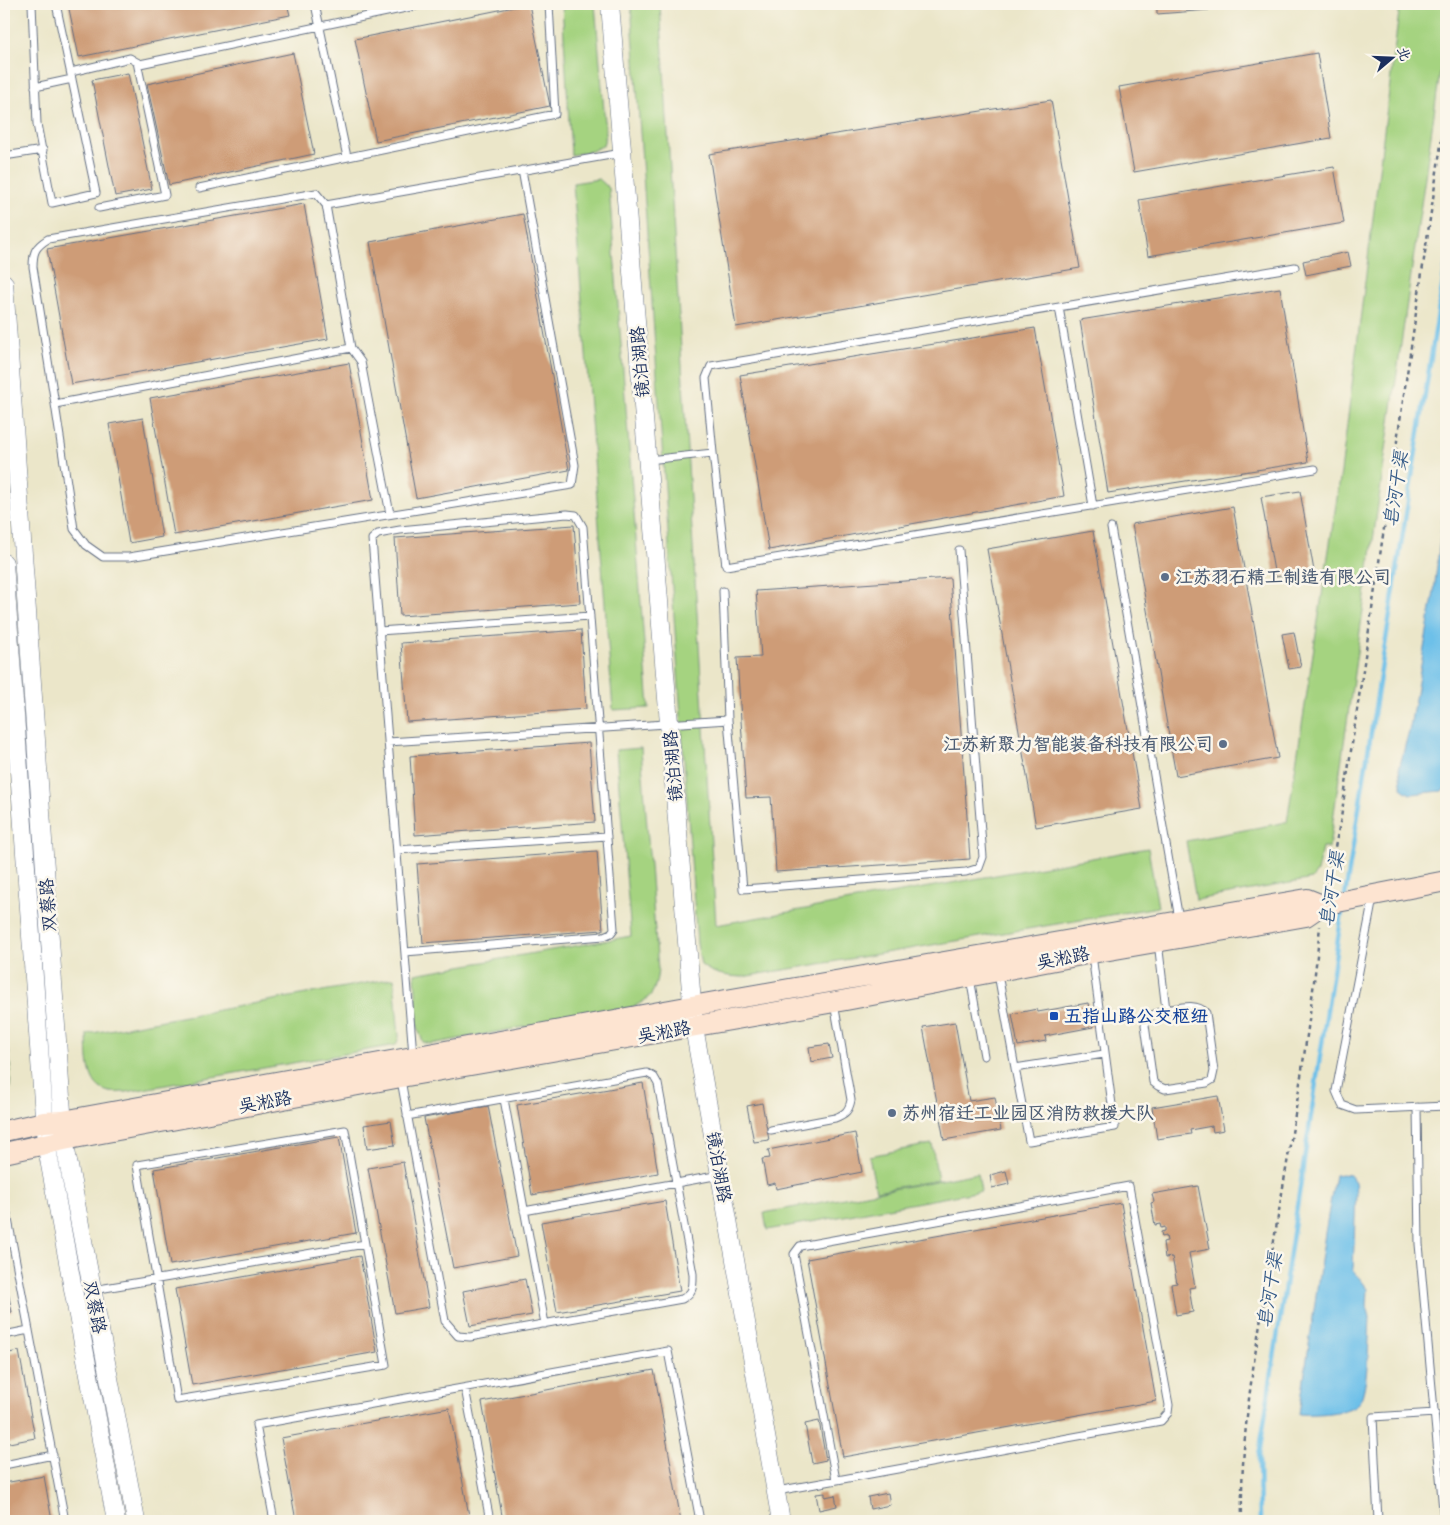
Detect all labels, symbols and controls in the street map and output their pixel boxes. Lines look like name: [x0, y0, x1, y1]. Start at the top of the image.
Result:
north arrow: [1368, 32, 1418, 82]
text: 北: [1394, 45, 1414, 63]
street label: 镜泊湖路: [626, 325, 654, 399]
water label: 皂河干渠: [1378, 448, 1413, 528]
place label: 江苏羽石精工制造有限公司: [1175, 566, 1391, 588]
marker: 江苏羽石精工制造有限公司: [1159, 571, 1171, 583]
street label: 镜泊湖路: [659, 729, 687, 803]
place label: 江苏新聚力智能装备科技有限公司: [943, 733, 1213, 755]
marker: 江苏新聚力智能装备科技有限公司: [1217, 738, 1229, 750]
water label: 皂河干渠: [1314, 848, 1349, 928]
street label: 双蔡路: [35, 877, 61, 933]
street label: 吴淞路: [1034, 942, 1092, 974]
place label: 五指山路公交枢纽: [1064, 1005, 1208, 1027]
marker: 五指山路公交枢纽: [1048, 1010, 1060, 1022]
street label: 吴淞路: [636, 1016, 692, 1048]
street label: 吴淞路: [237, 1086, 293, 1118]
place label: 苏州宿迁工业园区消防救援大队: [902, 1102, 1154, 1124]
marker: 苏州宿迁工业园区消防救援大队: [886, 1107, 898, 1119]
street label: 镜泊湖路: [702, 1130, 736, 1204]
water label: 皂河干渠: [1252, 1249, 1287, 1329]
street label: 双蔡路: [79, 1278, 111, 1336]

